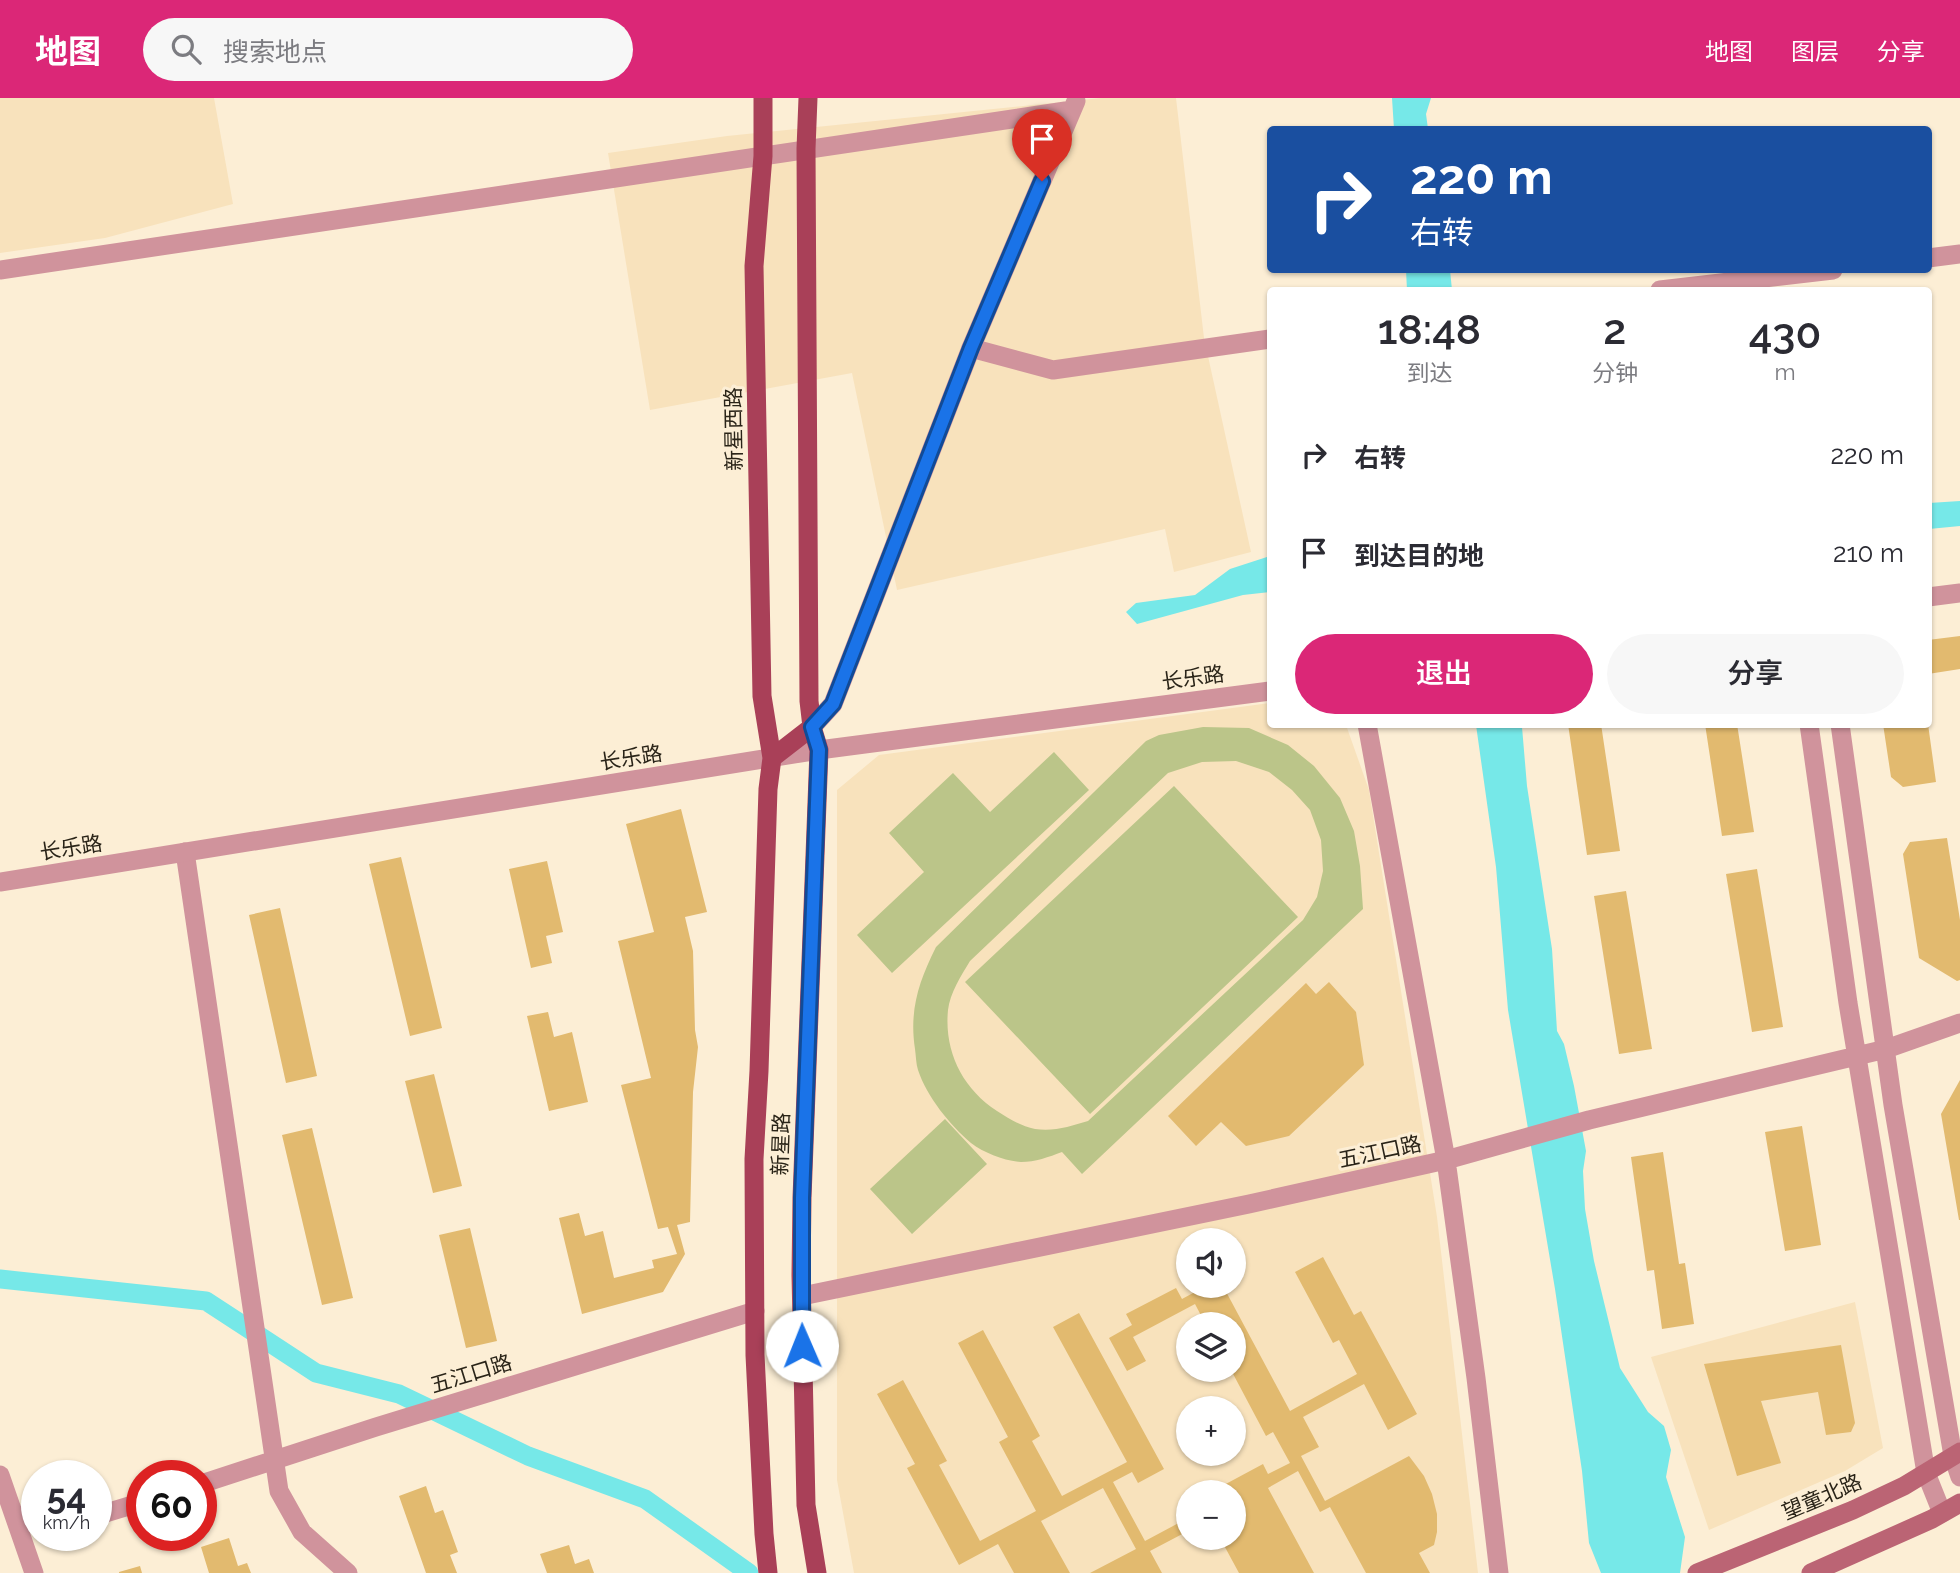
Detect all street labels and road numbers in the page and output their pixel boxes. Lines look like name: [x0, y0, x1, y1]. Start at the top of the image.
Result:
street label: 新星西路: [720, 387, 747, 471]
street label: 长乐路: [1160, 661, 1226, 694]
street label: 长乐路: [598, 740, 664, 775]
street label: 长乐路: [38, 830, 104, 865]
street label: 新星路: [767, 1112, 794, 1176]
street label: 五江口路: [1336, 1131, 1424, 1172]
street label: 五江口路: [427, 1349, 515, 1398]
street label: 望童北路: [1778, 1469, 1865, 1524]

